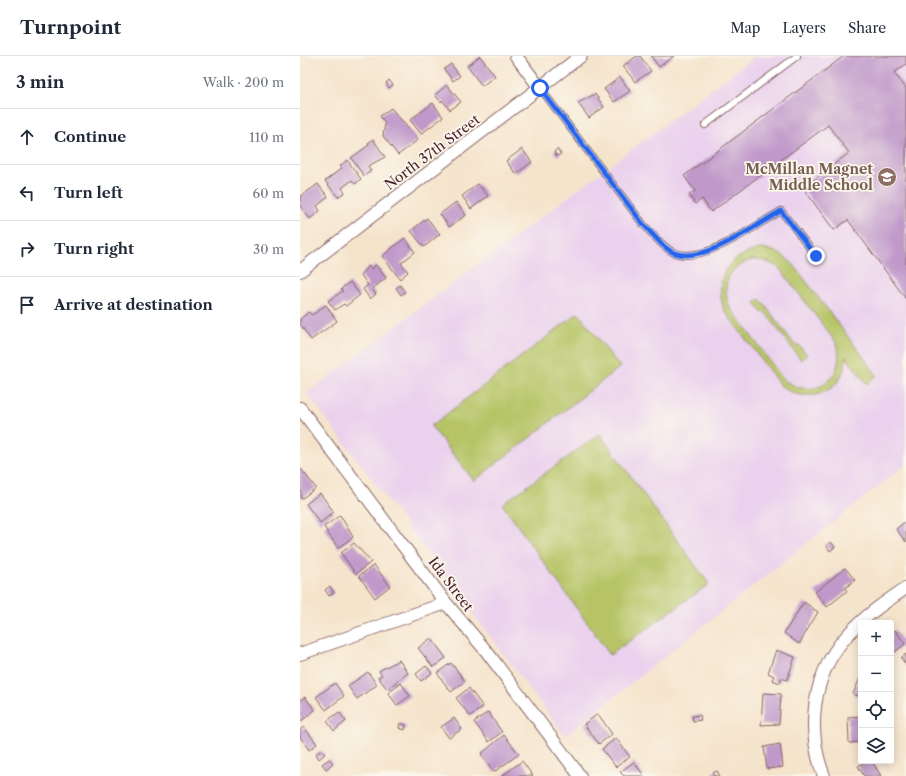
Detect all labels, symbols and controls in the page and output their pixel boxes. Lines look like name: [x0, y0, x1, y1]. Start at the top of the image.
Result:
text: Turnpoint: [20, 16, 121, 39]
text: Map: [730, 19, 760, 37]
text: Layers: [782, 19, 826, 37]
text: Share: [848, 19, 886, 37]
text: 3 min: [16, 72, 65, 92]
text: Walk · 200 m: [203, 74, 284, 90]
route start: [531, 79, 549, 97]
street label: North 37th Street: [381, 110, 483, 194]
icon: ahead: [16, 126, 38, 148]
text: Continue: [54, 127, 126, 146]
text: 110 m: [249, 129, 284, 145]
place label: McMillan Magnet Middle School: [745, 160, 873, 194]
school or university icon: McMillan Magnet Middle School: [876, 166, 898, 188]
icon: left: [16, 182, 38, 204]
text: Turn left: [54, 183, 123, 202]
text: 60 m: [253, 185, 284, 201]
icon: right: [16, 238, 38, 260]
text: Turn right: [54, 239, 134, 258]
text: 30 m: [253, 241, 284, 257]
route end: [807, 247, 825, 265]
icon: arrive: [16, 294, 38, 316]
text: Arrive at destination: [54, 295, 213, 314]
street label: Ida Street: [425, 553, 478, 615]
map controls: [858, 620, 894, 764]
button: +: [858, 620, 894, 656]
button: −: [858, 656, 894, 692]
button: locate: [858, 692, 894, 728]
button: layers: [858, 728, 894, 764]

